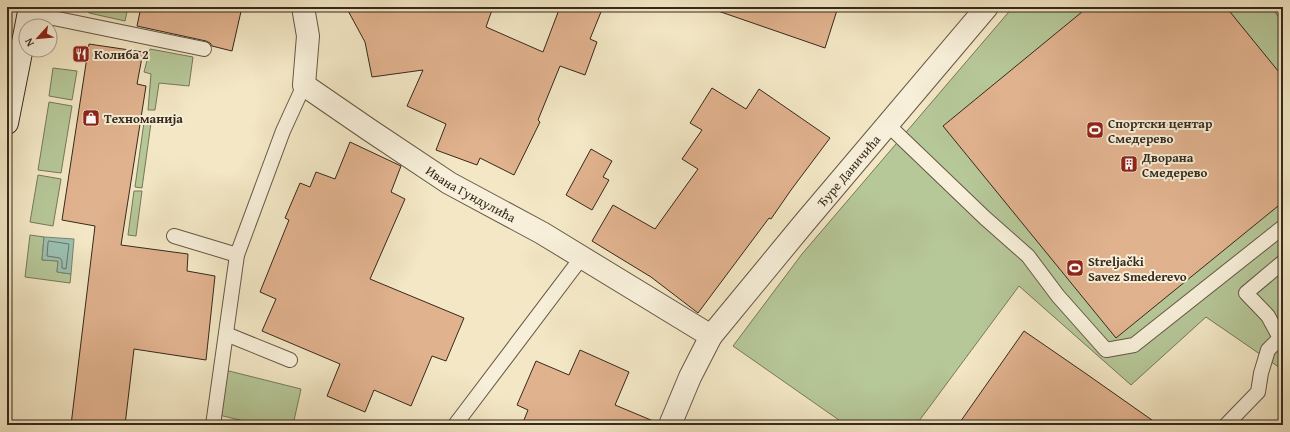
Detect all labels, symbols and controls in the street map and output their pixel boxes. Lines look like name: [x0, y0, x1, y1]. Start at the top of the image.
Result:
north arrow: [18, 18, 58, 58]
text: N: [20, 35, 38, 49]
restaurant icon: Колиба 2: [71, 44, 91, 64]
place label: Колиба 2: [94, 45, 149, 64]
shop icon: Техноманија: [81, 108, 101, 128]
place label: Техноманија: [104, 109, 183, 128]
place label: Спортски центар Смедерево: [1108, 114, 1213, 148]
sports icon: Спортски центар Смедерево: [1085, 120, 1105, 140]
street label: Ђуре Даничића: [813, 130, 885, 211]
place label: Дворана Смедерево: [1141, 148, 1207, 182]
building icon: Дворана Смедерево: [1119, 154, 1139, 174]
street label: Ивана Гундулића: [422, 161, 520, 228]
place label: Streljački Savez Smederevo: [1088, 252, 1187, 286]
sports icon: Streljački Savez Smederevo: [1065, 258, 1085, 278]

